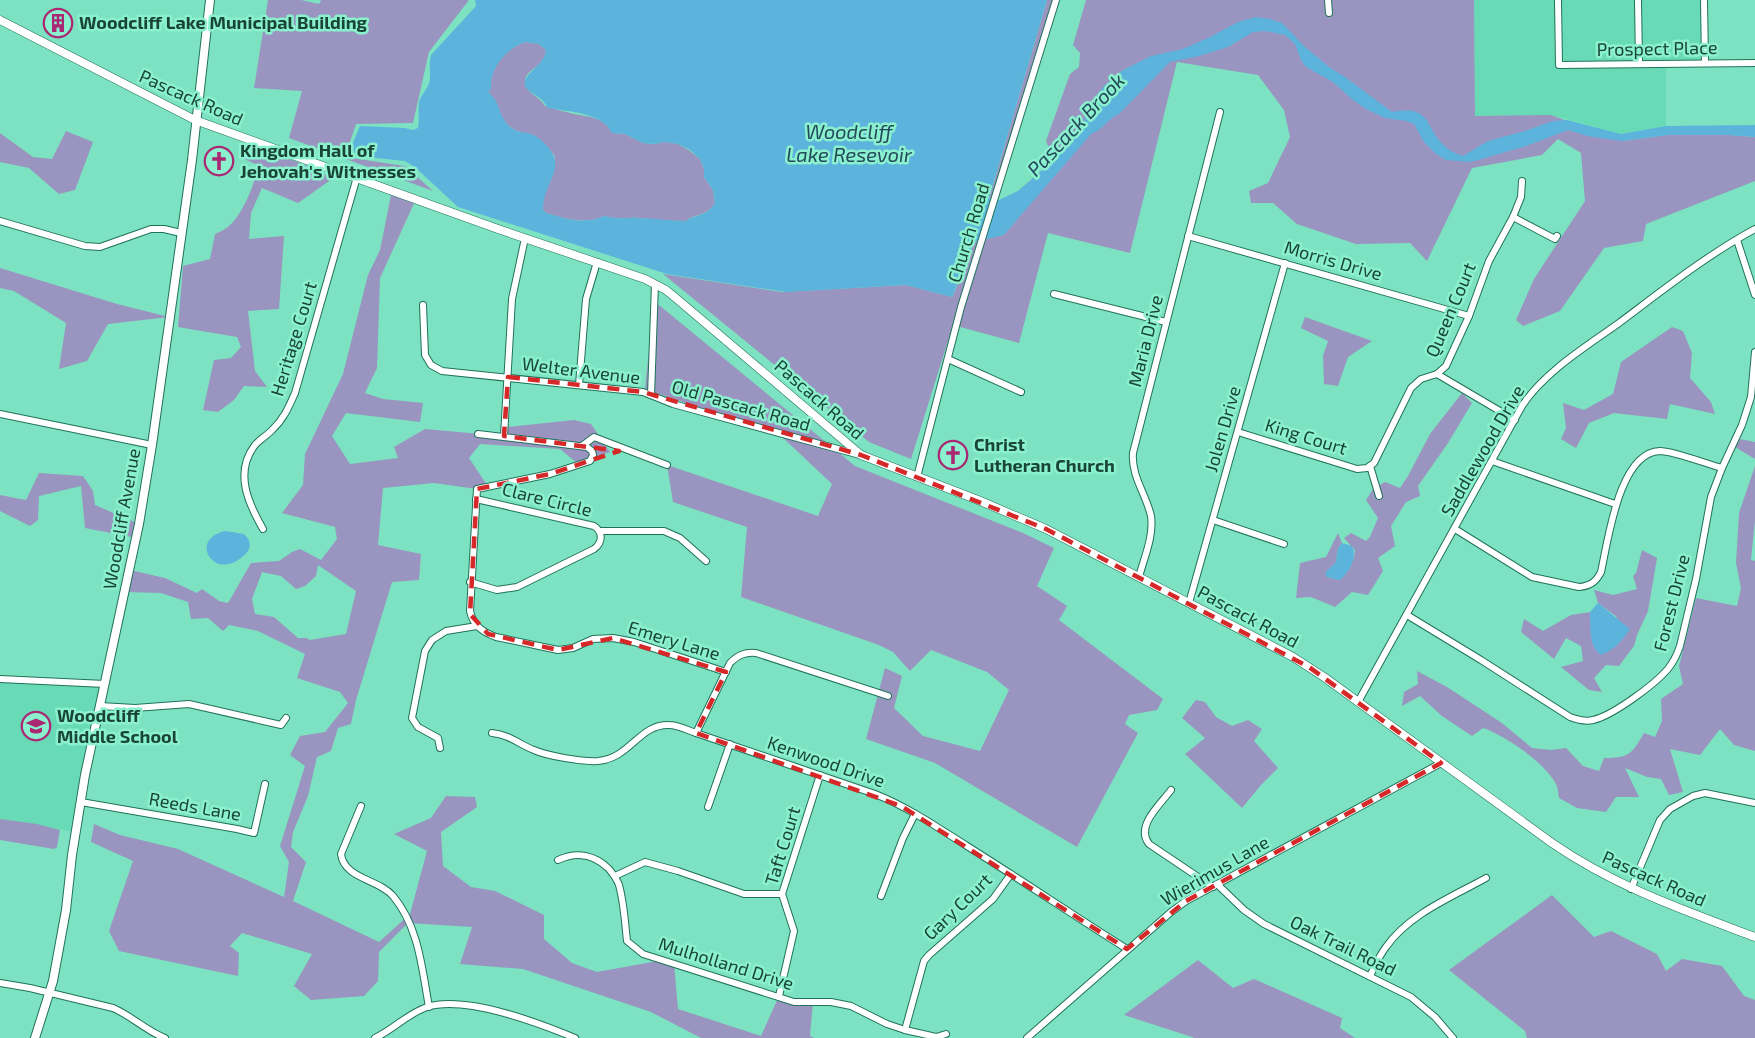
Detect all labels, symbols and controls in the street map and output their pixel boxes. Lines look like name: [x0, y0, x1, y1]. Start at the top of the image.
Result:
building icon: Woodcliff Lake Municipal Building: [42, 7, 74, 39]
place label: Woodcliff Lake Municipal Building: [79, 11, 368, 33]
street label: Prospect Place: [1596, 36, 1718, 60]
street label: Pascack Road: [136, 64, 247, 130]
water label: Pascack Brook: [1021, 68, 1129, 181]
water label: Woodcliff Lake Resevoir: [786, 119, 913, 166]
place label: Kingdom Hall of Jehovah's Witnesses: [240, 139, 416, 182]
church icon: Kingdom Hall of Jehovah's Witnesses: [203, 145, 235, 177]
street label: Church Road: [943, 180, 994, 285]
street label: Morris Drive: [1282, 236, 1385, 285]
street label: Queen Court: [1420, 259, 1480, 360]
street label: Heritage Court: [265, 279, 321, 399]
street label: Maria Drive: [1123, 293, 1167, 389]
street label: Welter Avenue: [521, 352, 641, 388]
street label: Pascack Road: [770, 354, 869, 444]
street label: Old Pascack Road: [669, 375, 813, 435]
street label: Saddlewood Drive: [1436, 381, 1529, 520]
street label: Jolen Drive: [1199, 383, 1245, 474]
street label: King Court: [1263, 413, 1350, 459]
place label: Christ Lutheran Church: [974, 433, 1115, 476]
church icon: Christ Lutheran Church: [937, 439, 969, 471]
street label: Woodcliff Avenue: [98, 447, 144, 591]
street label: Clare Circle: [500, 477, 594, 521]
street label: Forest Drive: [1648, 552, 1694, 653]
street label: Pascack Road: [1194, 580, 1303, 652]
street label: Emery Lane: [626, 616, 723, 664]
place label: Woodcliff Middle School: [57, 704, 178, 747]
school or university icon: Woodcliff Middle School: [20, 710, 52, 742]
street label: Kenwood Drive: [765, 731, 888, 791]
street label: Reeds Lane: [147, 787, 243, 825]
street label: Taft Court: [760, 804, 804, 888]
street label: Wierimus Lane: [1156, 830, 1273, 910]
street label: Pascack Road: [1599, 845, 1710, 911]
street label: Gary Court: [919, 868, 996, 944]
street label: Oak Trail Road: [1287, 910, 1400, 980]
street label: Mulholland Drive: [656, 932, 797, 994]

